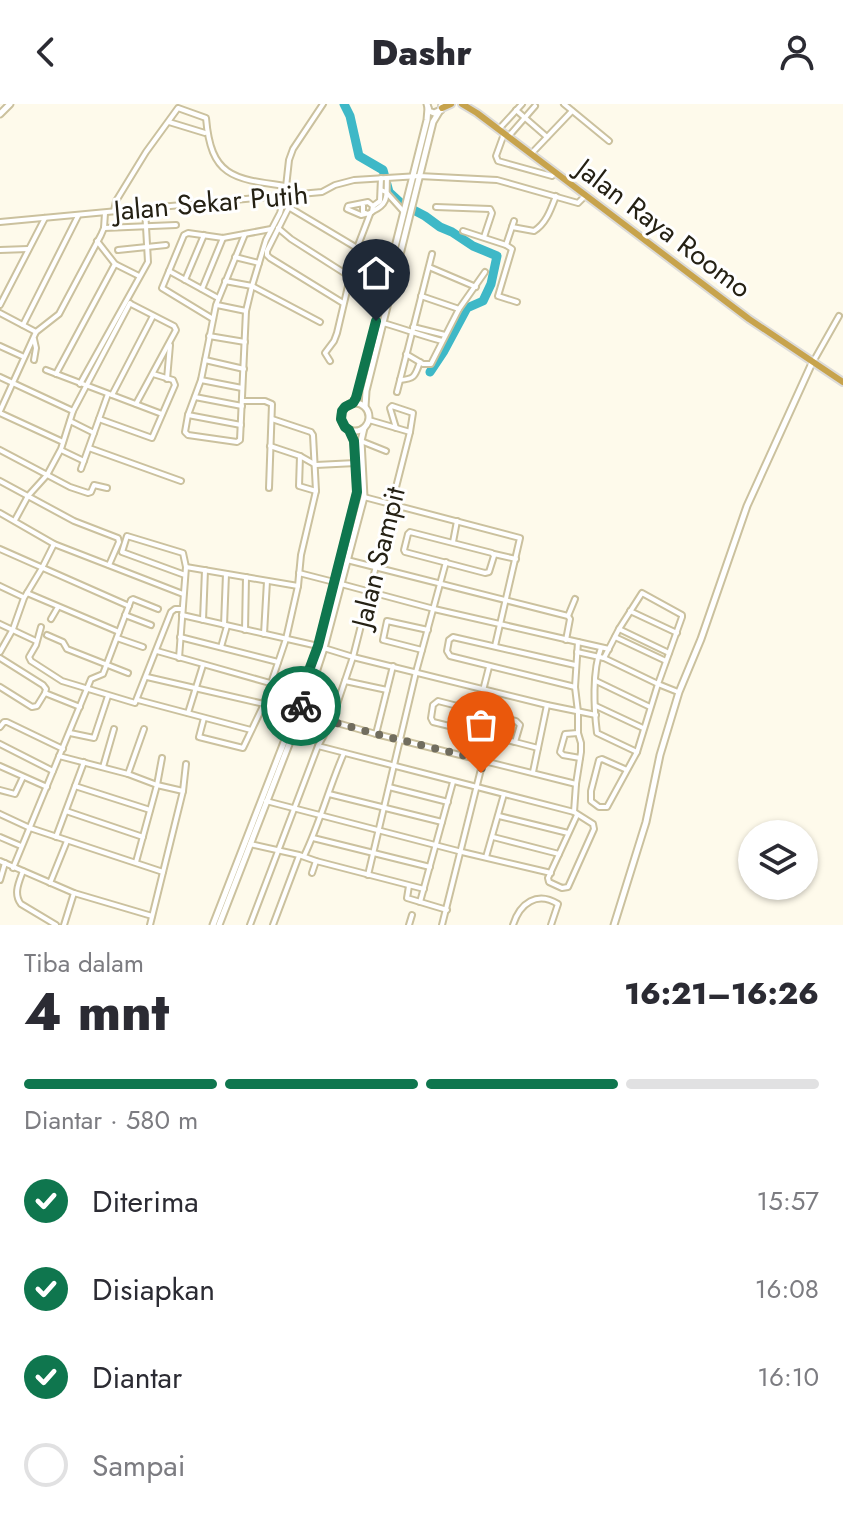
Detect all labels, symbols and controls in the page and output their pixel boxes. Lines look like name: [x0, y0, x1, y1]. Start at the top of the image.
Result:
text: Dashr: [371, 26, 472, 78]
icon: back: [24, 30, 68, 74]
icon: person: [775, 30, 819, 74]
street label: Jalan Raya Roomo: [564, 146, 760, 308]
street label: Jalan Sekar Putih: [108, 174, 310, 232]
pin: [342, 239, 410, 321]
icon: home: [354, 251, 398, 295]
street label: Jalan Sampit: [340, 482, 416, 636]
courier: [261, 666, 341, 746]
icon: bike: [279, 684, 323, 728]
pin: [447, 691, 515, 773]
icon: bag: [459, 703, 503, 747]
map controls: [738, 820, 818, 900]
button: layers: [738, 820, 818, 900]
text: Tiba dalam: [24, 944, 144, 982]
text: 16:21–16:26: [624, 972, 819, 1015]
text: 4 mnt: [24, 974, 169, 1050]
text: Diantar · 580 m: [24, 1101, 198, 1139]
icon: check: [24, 1179, 68, 1223]
text: Diterima: [92, 1180, 199, 1223]
text: 15:57: [757, 1182, 819, 1220]
icon: check: [24, 1267, 68, 1311]
text: Disiapkan: [92, 1268, 215, 1311]
text: 16:08: [755, 1270, 819, 1308]
icon: check: [24, 1355, 68, 1399]
text: Diantar: [92, 1356, 182, 1399]
text: 16:10: [757, 1358, 819, 1396]
text: Sampai: [92, 1444, 186, 1487]

